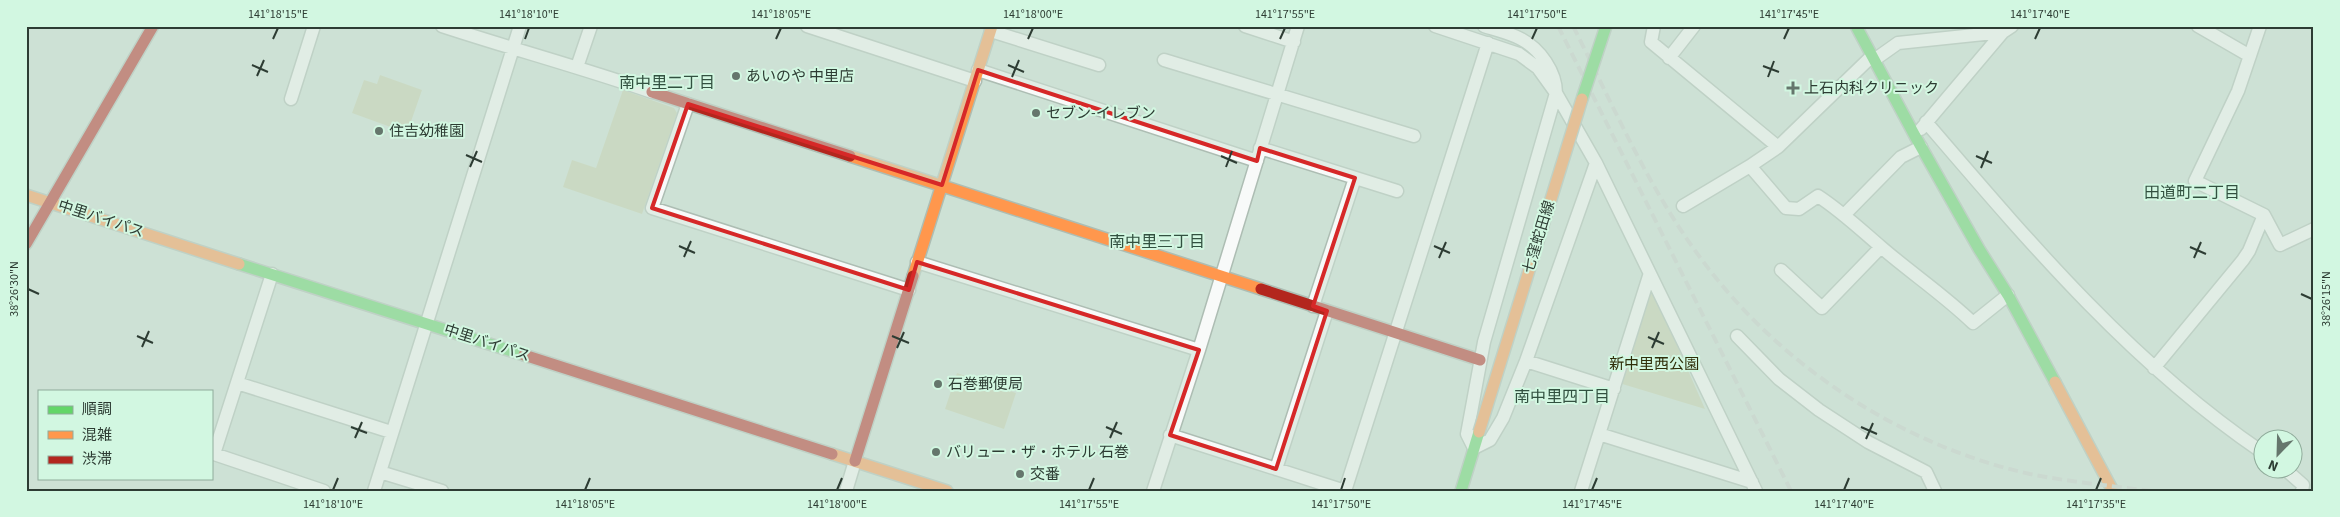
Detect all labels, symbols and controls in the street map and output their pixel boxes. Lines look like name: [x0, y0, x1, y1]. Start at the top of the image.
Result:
text: 141°18'15"E: [248, 6, 308, 23]
text: 141°18'10"E: [499, 6, 559, 23]
text: 141°18'05"E: [751, 6, 811, 23]
text: 141°18'00"E: [1003, 6, 1063, 23]
text: 141°17'55"E: [1255, 6, 1315, 23]
text: 141°17'50"E: [1507, 6, 1567, 23]
text: 141°17'45"E: [1759, 6, 1819, 23]
text: 141°17'40"E: [2010, 6, 2070, 23]
place label: あいのや 中里店: [746, 66, 854, 87]
marker: あいのや 中里店: [730, 70, 742, 82]
district label: 南中里二丁目: [619, 72, 715, 94]
place label: 上石内科クリニック: [1804, 78, 1939, 99]
marker: 上石内科クリニック: [1786, 81, 1800, 95]
place label: セブン-イレブン: [1046, 103, 1156, 124]
marker: セブン-イレブン: [1030, 107, 1042, 119]
place label: 住吉幼稚園: [389, 121, 464, 142]
marker: 住吉幼稚園: [373, 125, 385, 137]
district label: 田道町二丁目: [2144, 182, 2240, 204]
street label: 中里バイパス: [55, 195, 147, 243]
street label: 七窪蛇田線: [1518, 198, 1560, 276]
district label: 南中里三丁目: [1109, 231, 1205, 253]
text: 38°26'30"N: [6, 261, 23, 317]
text: 38°26'15"N: [2318, 271, 2335, 327]
street label: 中里バイパス: [441, 319, 533, 367]
park label: 新中里西公園: [1609, 354, 1699, 375]
place label: 石巻郵便局: [948, 374, 1023, 395]
marker: 石巻郵便局: [932, 378, 944, 390]
district label: 南中里四丁目: [1514, 386, 1610, 408]
legend: [38, 390, 212, 480]
text: 順調: [82, 399, 112, 420]
text: 混雑: [82, 425, 112, 446]
north arrow: [2252, 430, 2302, 480]
place label: バリュー・ザ・ホテル 石巻: [946, 442, 1129, 463]
marker: バリュー・ザ・ホテル 石巻: [930, 446, 942, 458]
text: 渋滞: [82, 449, 112, 470]
text: N: [2265, 454, 2282, 476]
place label: 交番: [1030, 464, 1060, 485]
marker: 交番: [1014, 468, 1026, 480]
text: 141°18'10"E: [303, 496, 363, 513]
text: 141°18'05"E: [555, 496, 615, 513]
text: 141°18'00"E: [807, 496, 867, 513]
text: 141°17'55"E: [1059, 496, 1119, 513]
text: 141°17'50"E: [1311, 496, 1371, 513]
text: 141°17'45"E: [1562, 496, 1622, 513]
text: 141°17'40"E: [1814, 496, 1874, 513]
text: 141°17'35"E: [2066, 496, 2126, 513]

